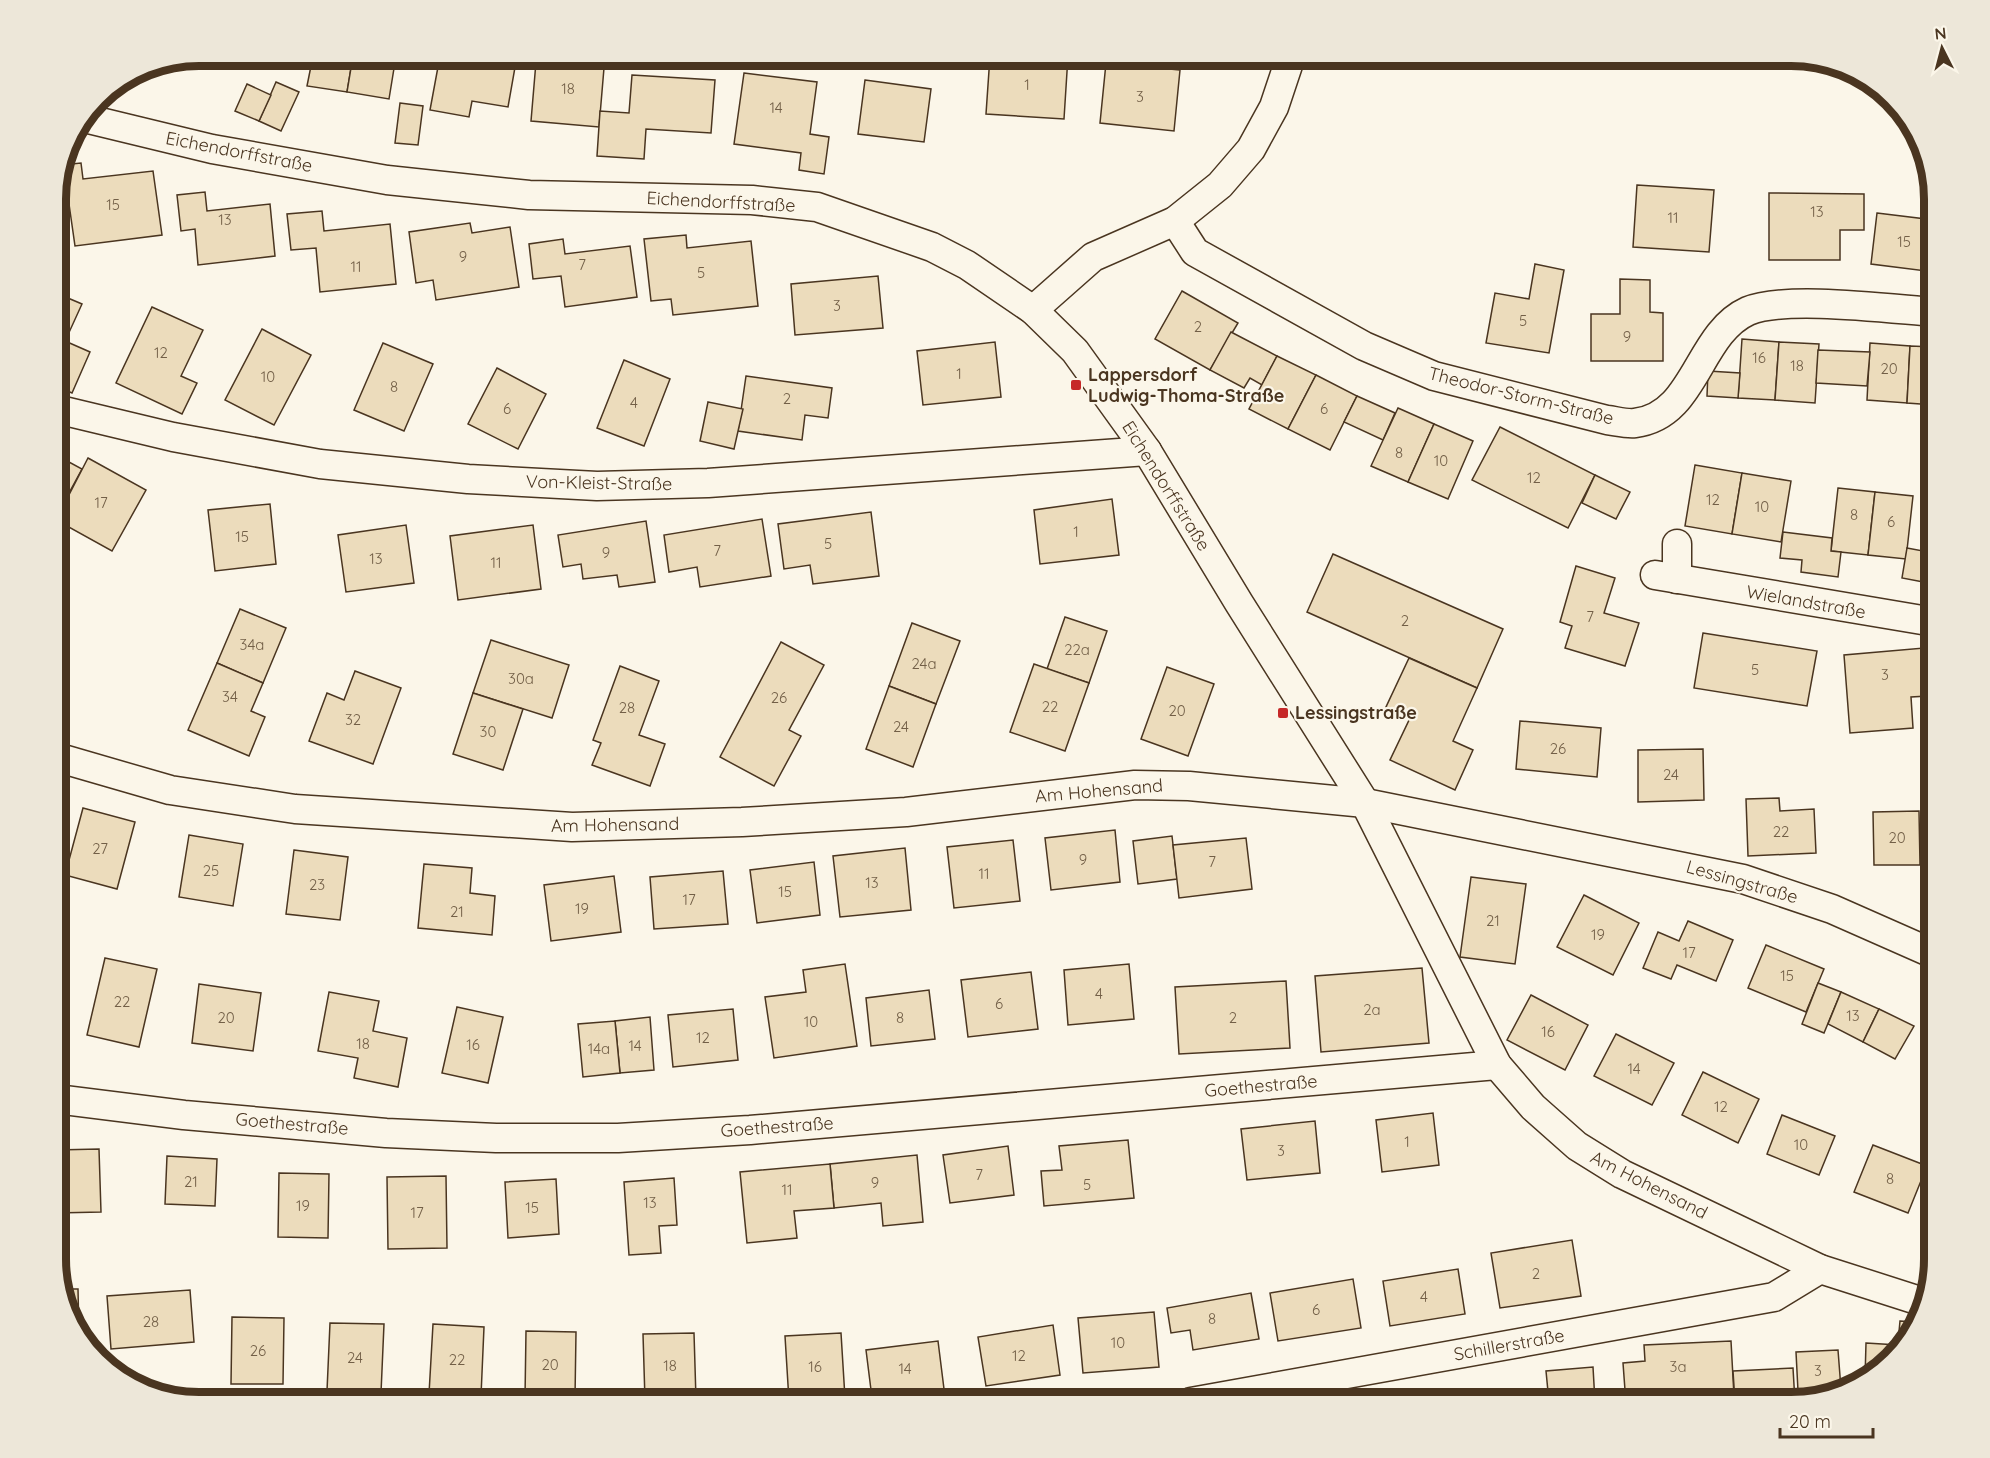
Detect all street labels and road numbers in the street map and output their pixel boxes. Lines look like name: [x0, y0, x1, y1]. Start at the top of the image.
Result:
street label: Eichendorffstraße: [164, 126, 314, 177]
street label: Eichendorffstraße: [646, 186, 796, 217]
street label: Theodor-Storm-Straße: [1426, 361, 1616, 430]
street label: Eichendorffstraße: [1117, 416, 1216, 555]
street label: Von-Kleist-Straße: [526, 470, 672, 495]
street label: Wielandstraße: [1745, 580, 1868, 623]
street label: Am Hohensand: [1034, 773, 1164, 808]
street label: Am Hohensand: [551, 812, 679, 837]
street label: Lessingstraße: [1684, 855, 1801, 908]
street label: Goethestraße: [1204, 1069, 1318, 1102]
street label: Goethestraße: [235, 1107, 349, 1140]
street label: Goethestraße: [720, 1111, 834, 1142]
street label: Am Hohensand: [1587, 1145, 1712, 1224]
street label: Schillerstraße: [1452, 1323, 1566, 1366]

